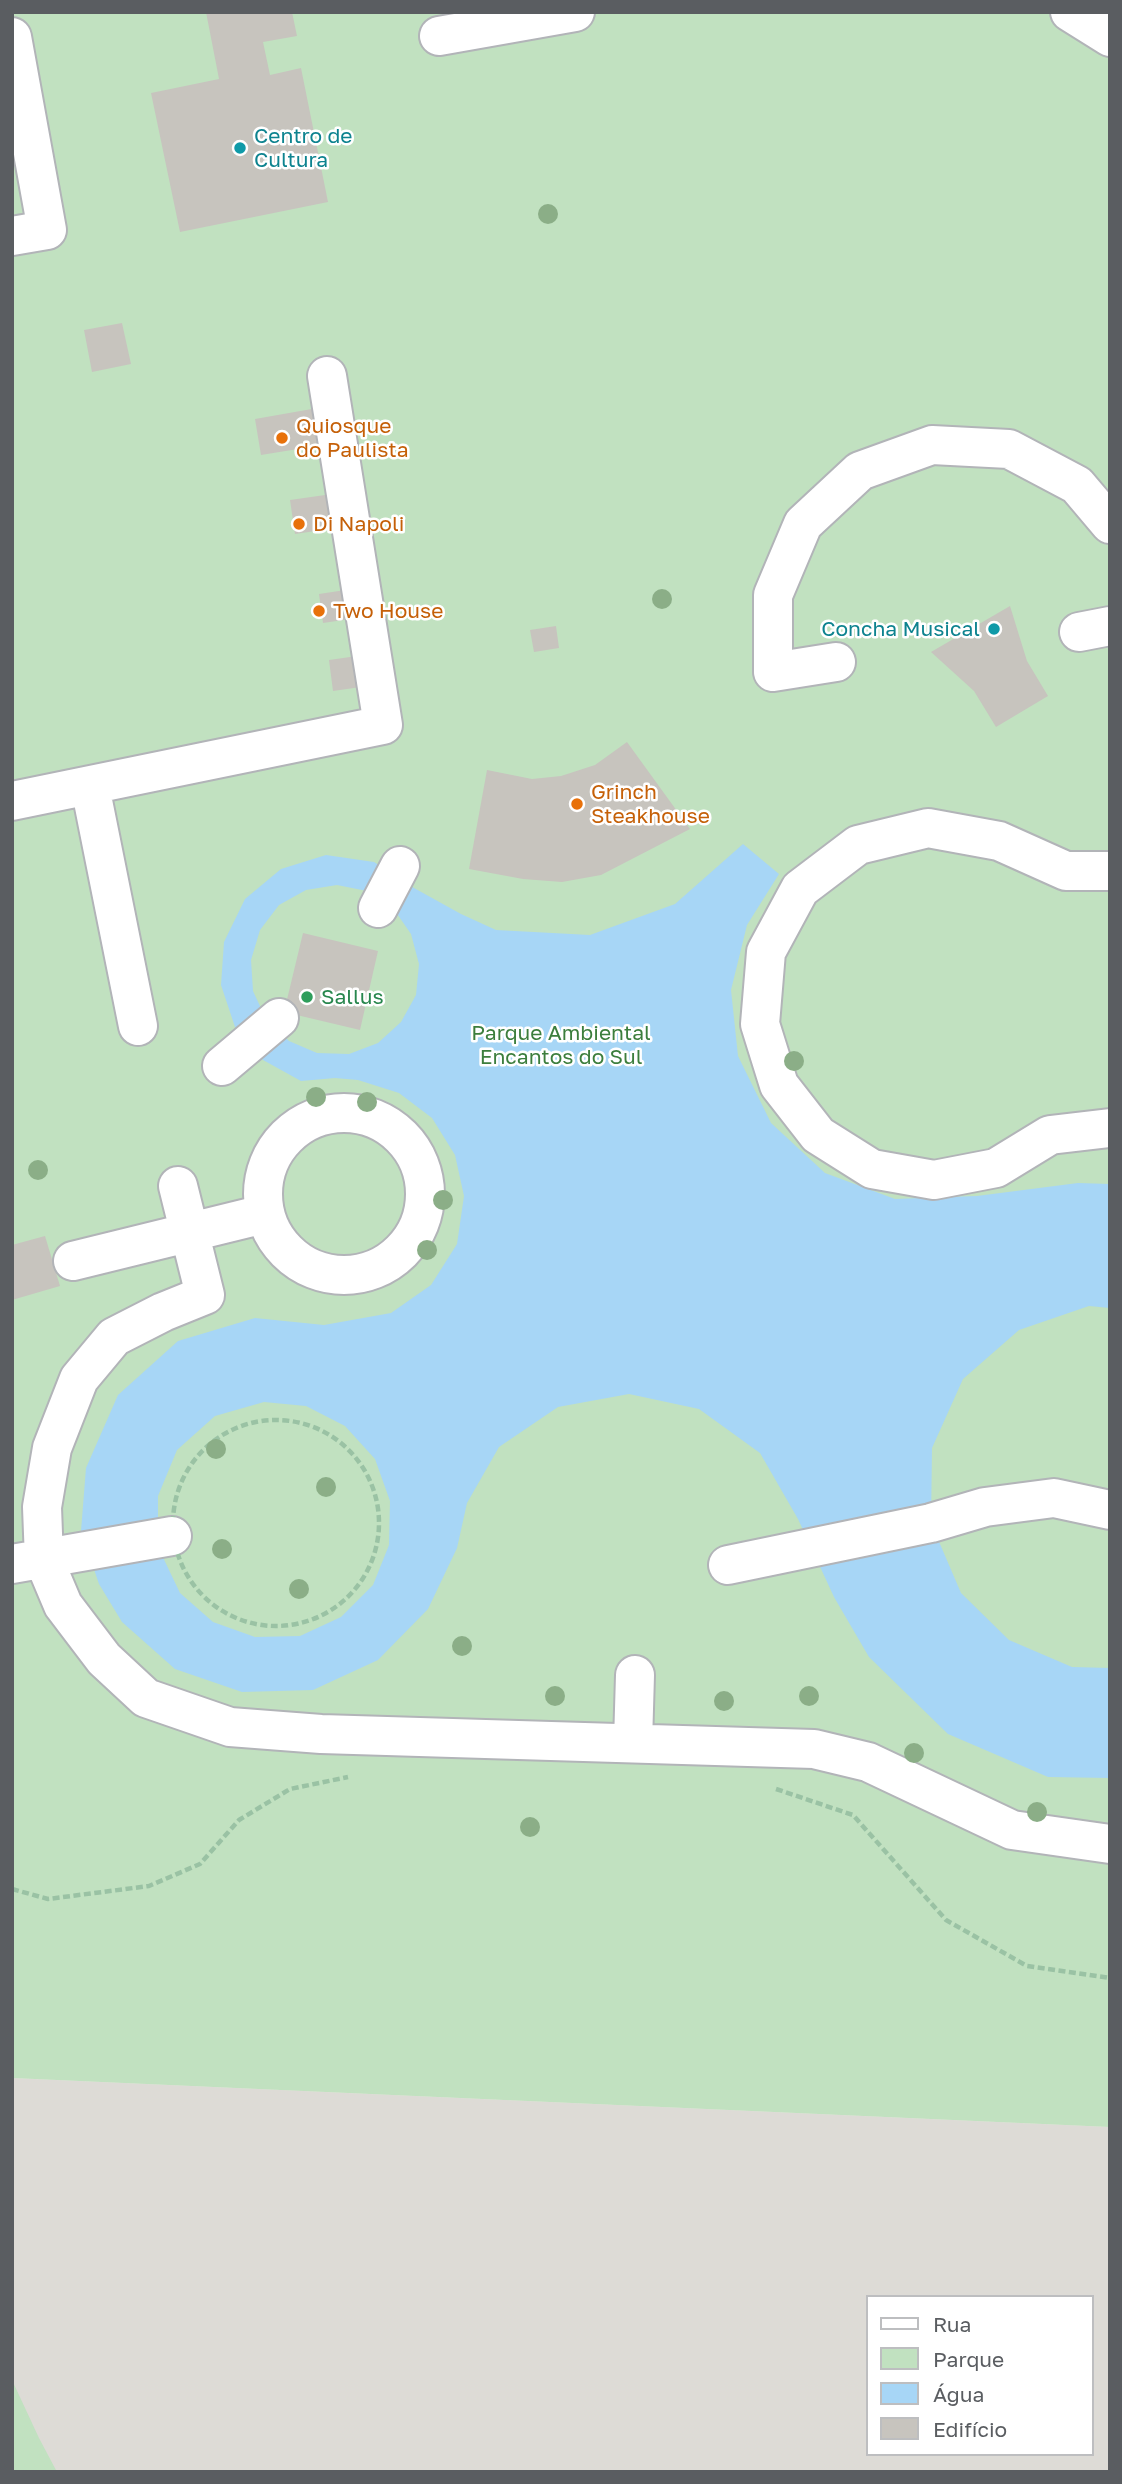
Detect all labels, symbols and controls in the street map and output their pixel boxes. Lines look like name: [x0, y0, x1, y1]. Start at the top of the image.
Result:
place label: Centro de Cultura: [254, 123, 352, 173]
marker: Centro de Cultura: [232, 140, 248, 156]
place label: Quiosque do Paulista: [296, 413, 409, 463]
marker: Quiosque do Paulista: [274, 430, 290, 446]
place label: Di Napoli: [313, 511, 404, 537]
marker: Di Napoli: [291, 516, 307, 532]
place label: Two House: [333, 598, 443, 624]
marker: Two House: [311, 603, 327, 619]
place label: Concha Musical: [821, 616, 980, 642]
marker: Concha Musical: [986, 621, 1002, 637]
place label: Grinch Steakhouse: [591, 779, 710, 829]
marker: Grinch Steakhouse: [569, 796, 585, 812]
place label: Sallus: [321, 984, 384, 1010]
marker: Sallus: [299, 989, 315, 1005]
park label: Parque Ambiental Encantos do Sul: [471, 1020, 651, 1070]
legend: [866, 2295, 1094, 2456]
text: Rua: [933, 2311, 971, 2337]
text: Parque: [933, 2346, 1004, 2372]
text: Água: [933, 2381, 984, 2407]
text: Edifício: [933, 2416, 1007, 2442]

